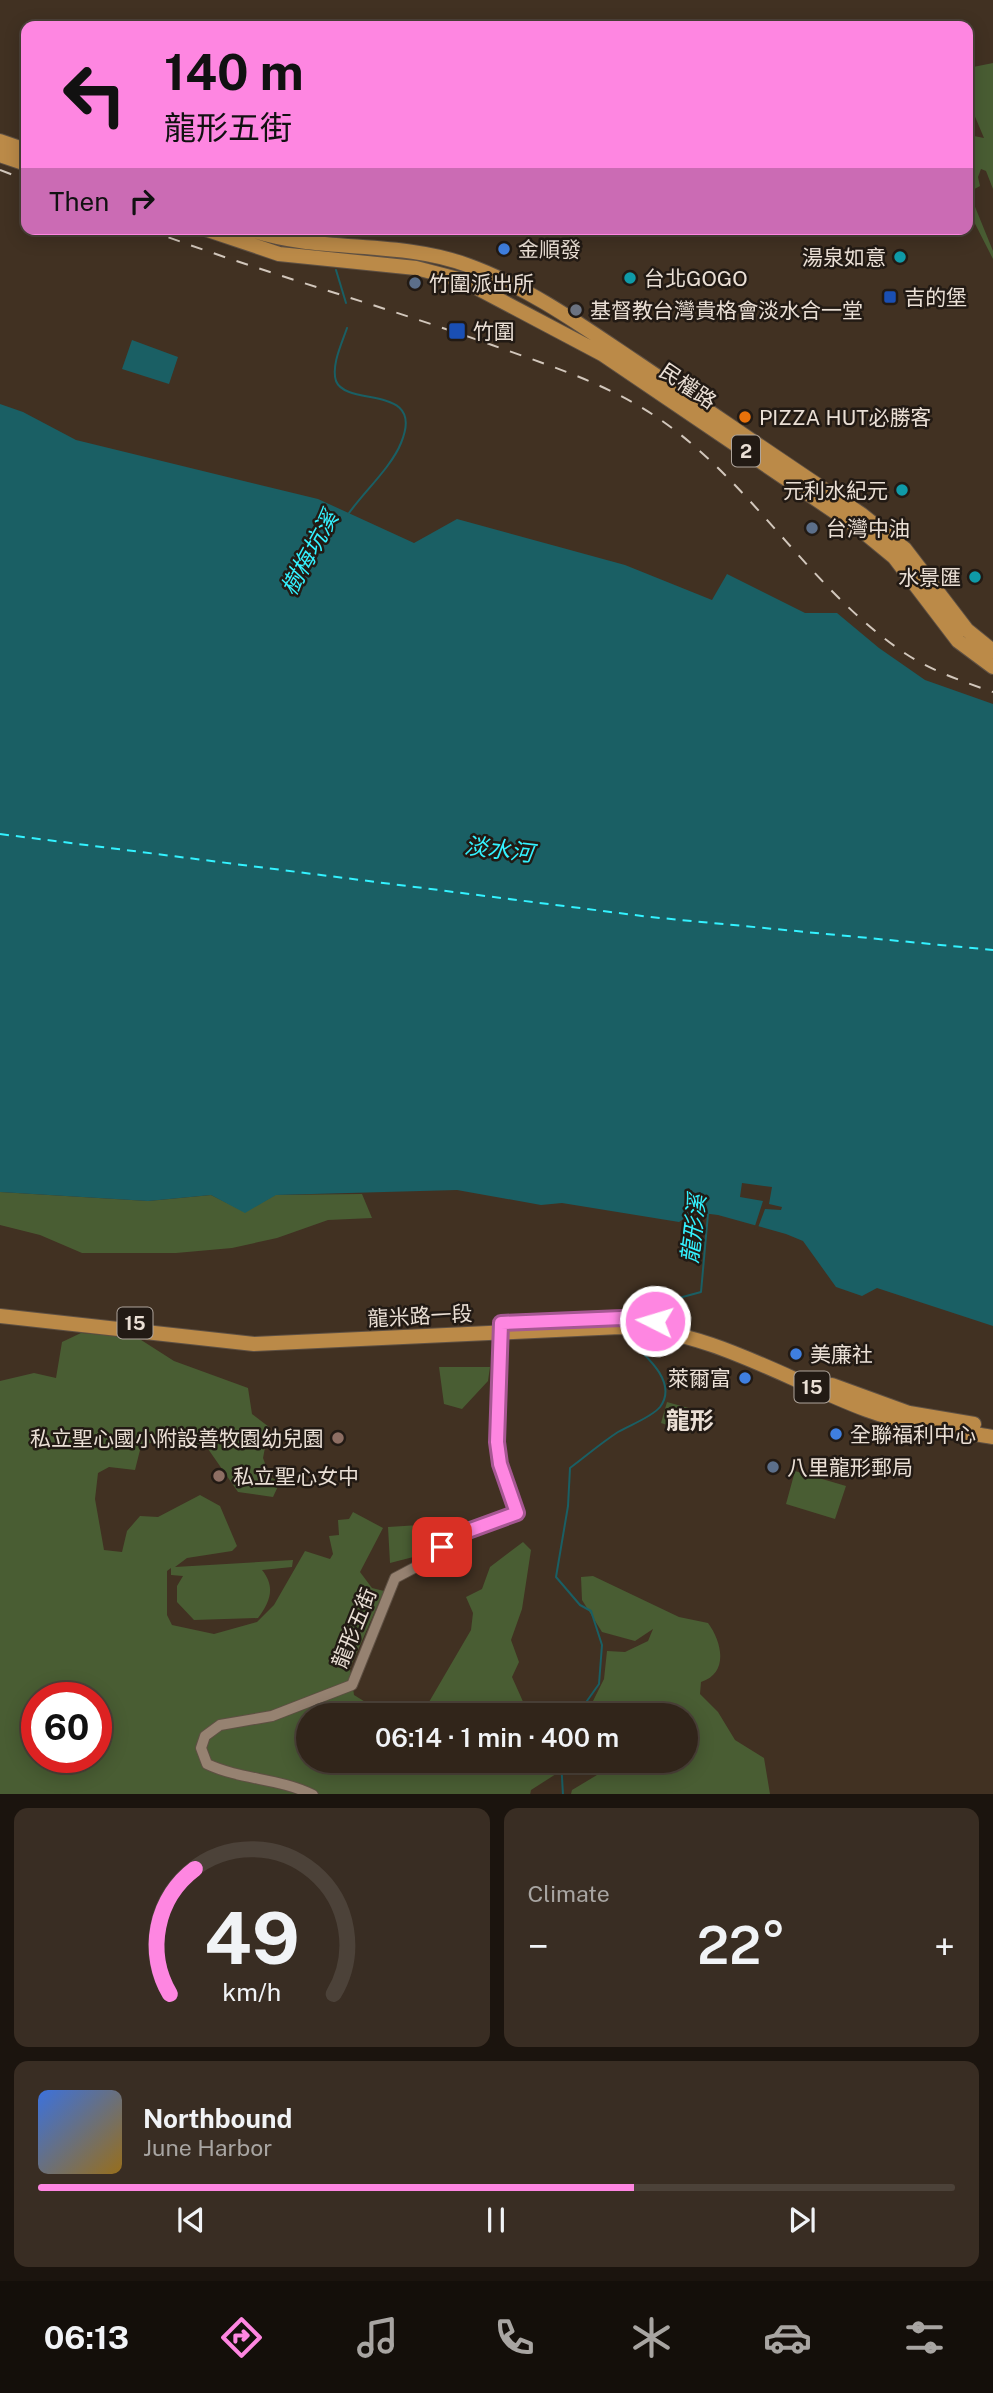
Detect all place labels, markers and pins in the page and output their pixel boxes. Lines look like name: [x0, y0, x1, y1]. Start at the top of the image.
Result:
place label: 金順發: [518, 237, 581, 262]
marker: 金順發: [496, 241, 512, 257]
place label: 湯泉如意: [802, 245, 886, 270]
marker: 湯泉如意: [892, 249, 908, 265]
place label: 台北GOGO: [644, 266, 748, 291]
marker: 台北GOGO: [622, 270, 638, 286]
place label: 竹圍派出所: [429, 271, 534, 296]
marker: 竹圍派出所: [407, 275, 423, 291]
place label: 吉的堡: [904, 285, 967, 310]
marker: 吉的堡: [882, 289, 898, 305]
place label: 基督教台灣貴格會淡水合一堂: [590, 298, 863, 323]
marker: 基督教台灣貴格會淡水合一堂: [568, 302, 584, 318]
place label: 竹圍: [473, 319, 515, 344]
marker: 竹圍: [447, 321, 467, 341]
place label: PIZZA HUT必勝客: [759, 405, 932, 430]
marker: PIZZA HUT必勝客: [737, 409, 753, 425]
place label: 元利水紀元: [783, 478, 888, 503]
marker: 元利水紀元: [894, 482, 910, 498]
place label: 台灣中油: [826, 516, 910, 541]
marker: 台灣中油: [804, 520, 820, 536]
place label: 水景匯: [898, 565, 961, 590]
marker: 水景匯: [967, 569, 983, 585]
place label: 美廉社: [810, 1342, 873, 1367]
marker: 美廉社: [788, 1346, 804, 1362]
place label: 萊爾富: [668, 1366, 731, 1391]
marker: 萊爾富: [737, 1370, 753, 1386]
place label: 全聯福利中心: [850, 1422, 976, 1447]
place label: 私立聖心國小附設善牧園幼兒園: [30, 1426, 324, 1451]
marker: 全聯福利中心: [828, 1426, 844, 1442]
marker: 私立聖心國小附設善牧園幼兒園: [330, 1430, 346, 1446]
place label: 八里龍形郵局: [787, 1455, 913, 1480]
marker: 八里龍形郵局: [765, 1459, 781, 1475]
place label: 私立聖心女中: [233, 1464, 359, 1489]
marker: 私立聖心女中: [211, 1468, 227, 1484]
pin: [412, 1517, 472, 1577]

